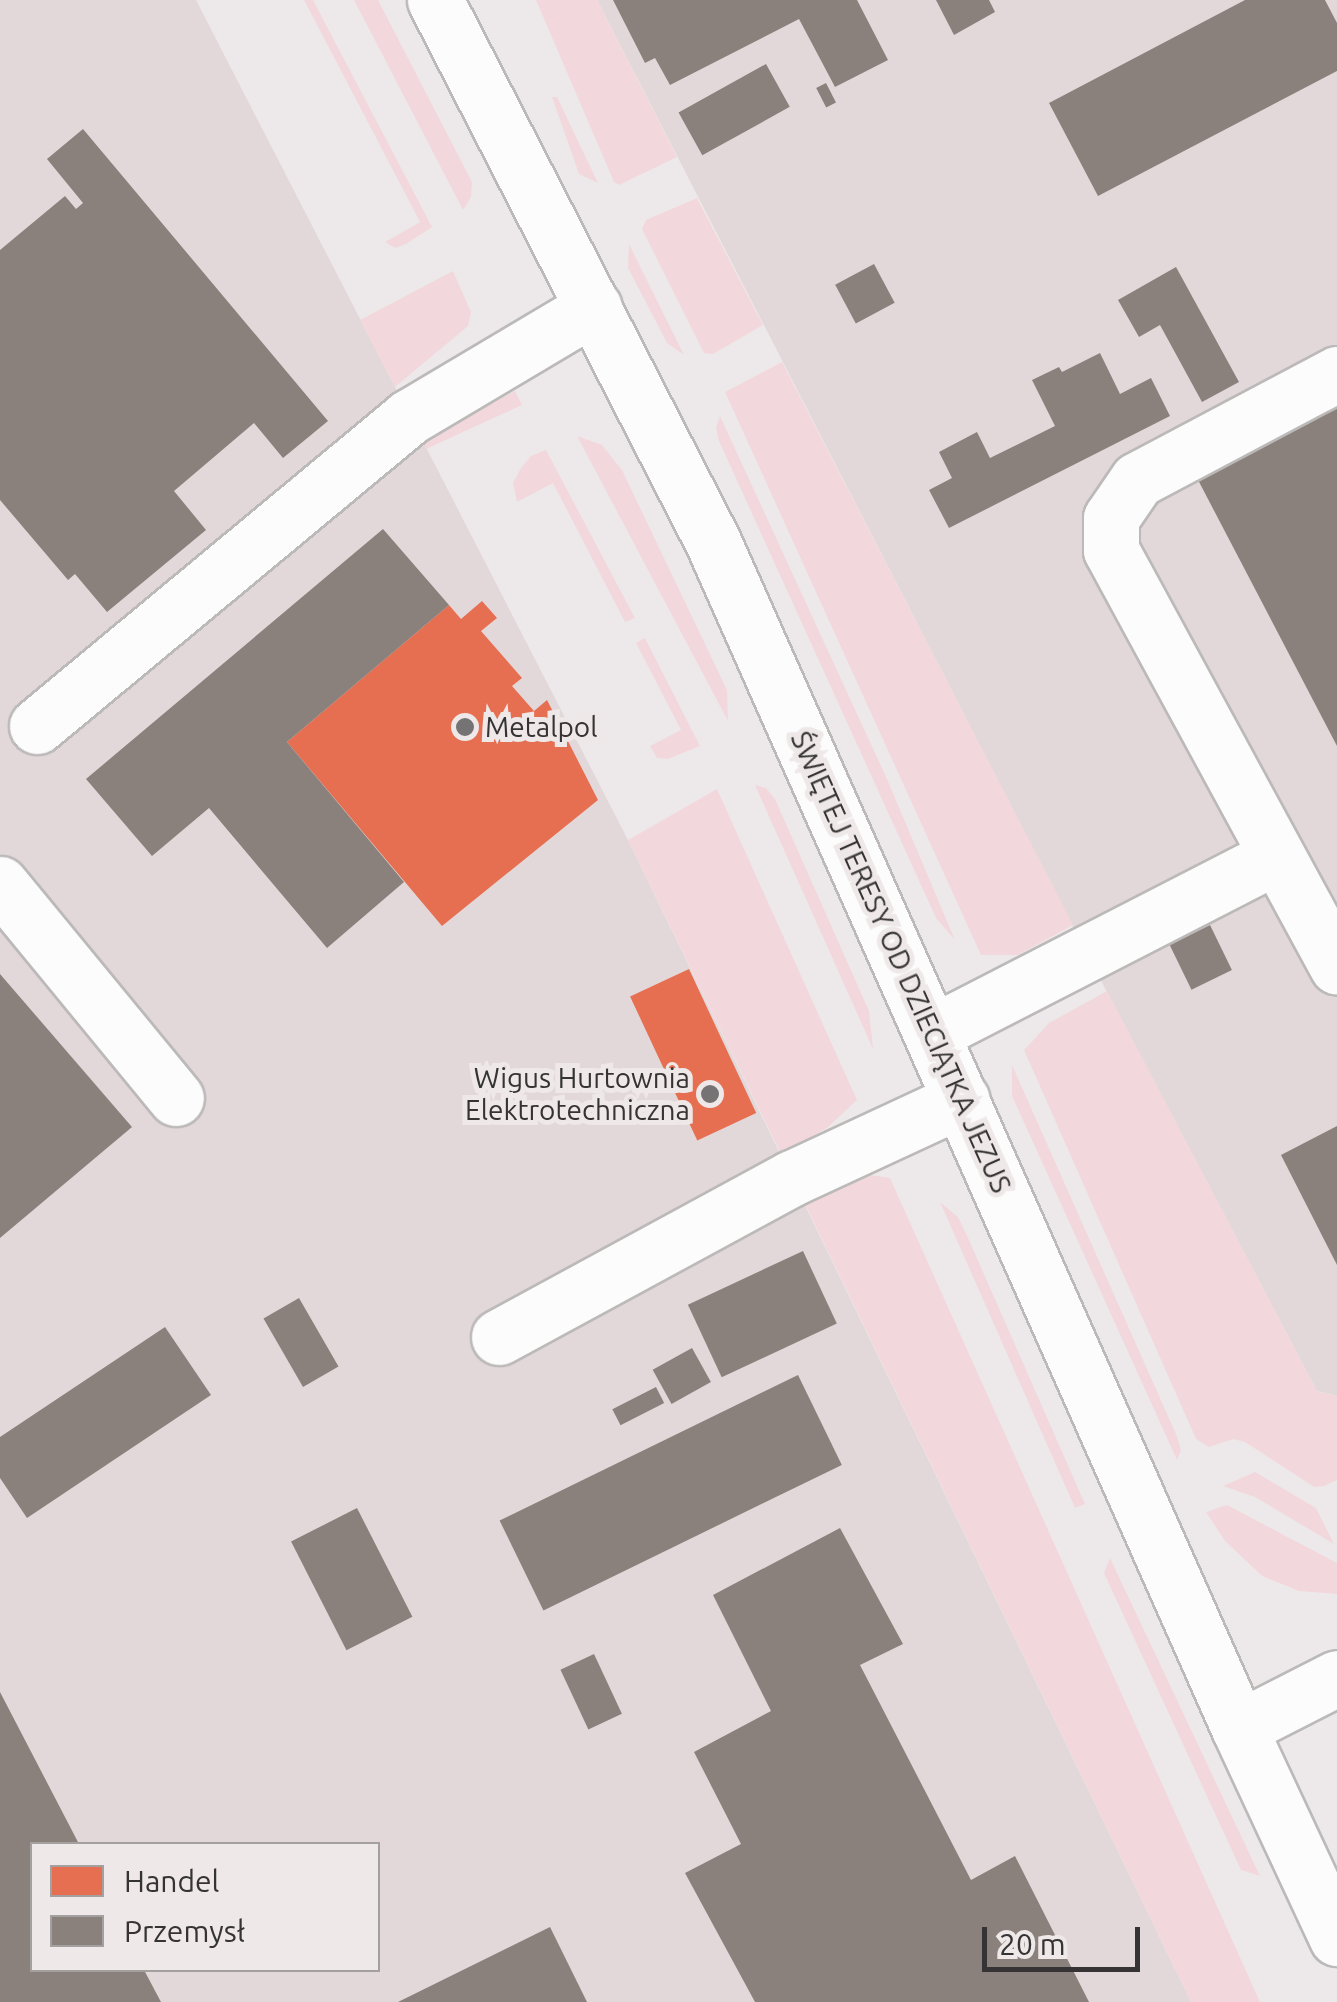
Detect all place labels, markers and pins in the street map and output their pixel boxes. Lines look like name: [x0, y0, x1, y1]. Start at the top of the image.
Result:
place label: Metalpol: [485, 710, 598, 744]
marker: Metalpol: [454, 716, 476, 738]
place label: Wigus Hurtownia Elektrotechniczna: [465, 1061, 690, 1127]
marker: Wigus Hurtownia Elektrotechniczna: [699, 1083, 721, 1105]

